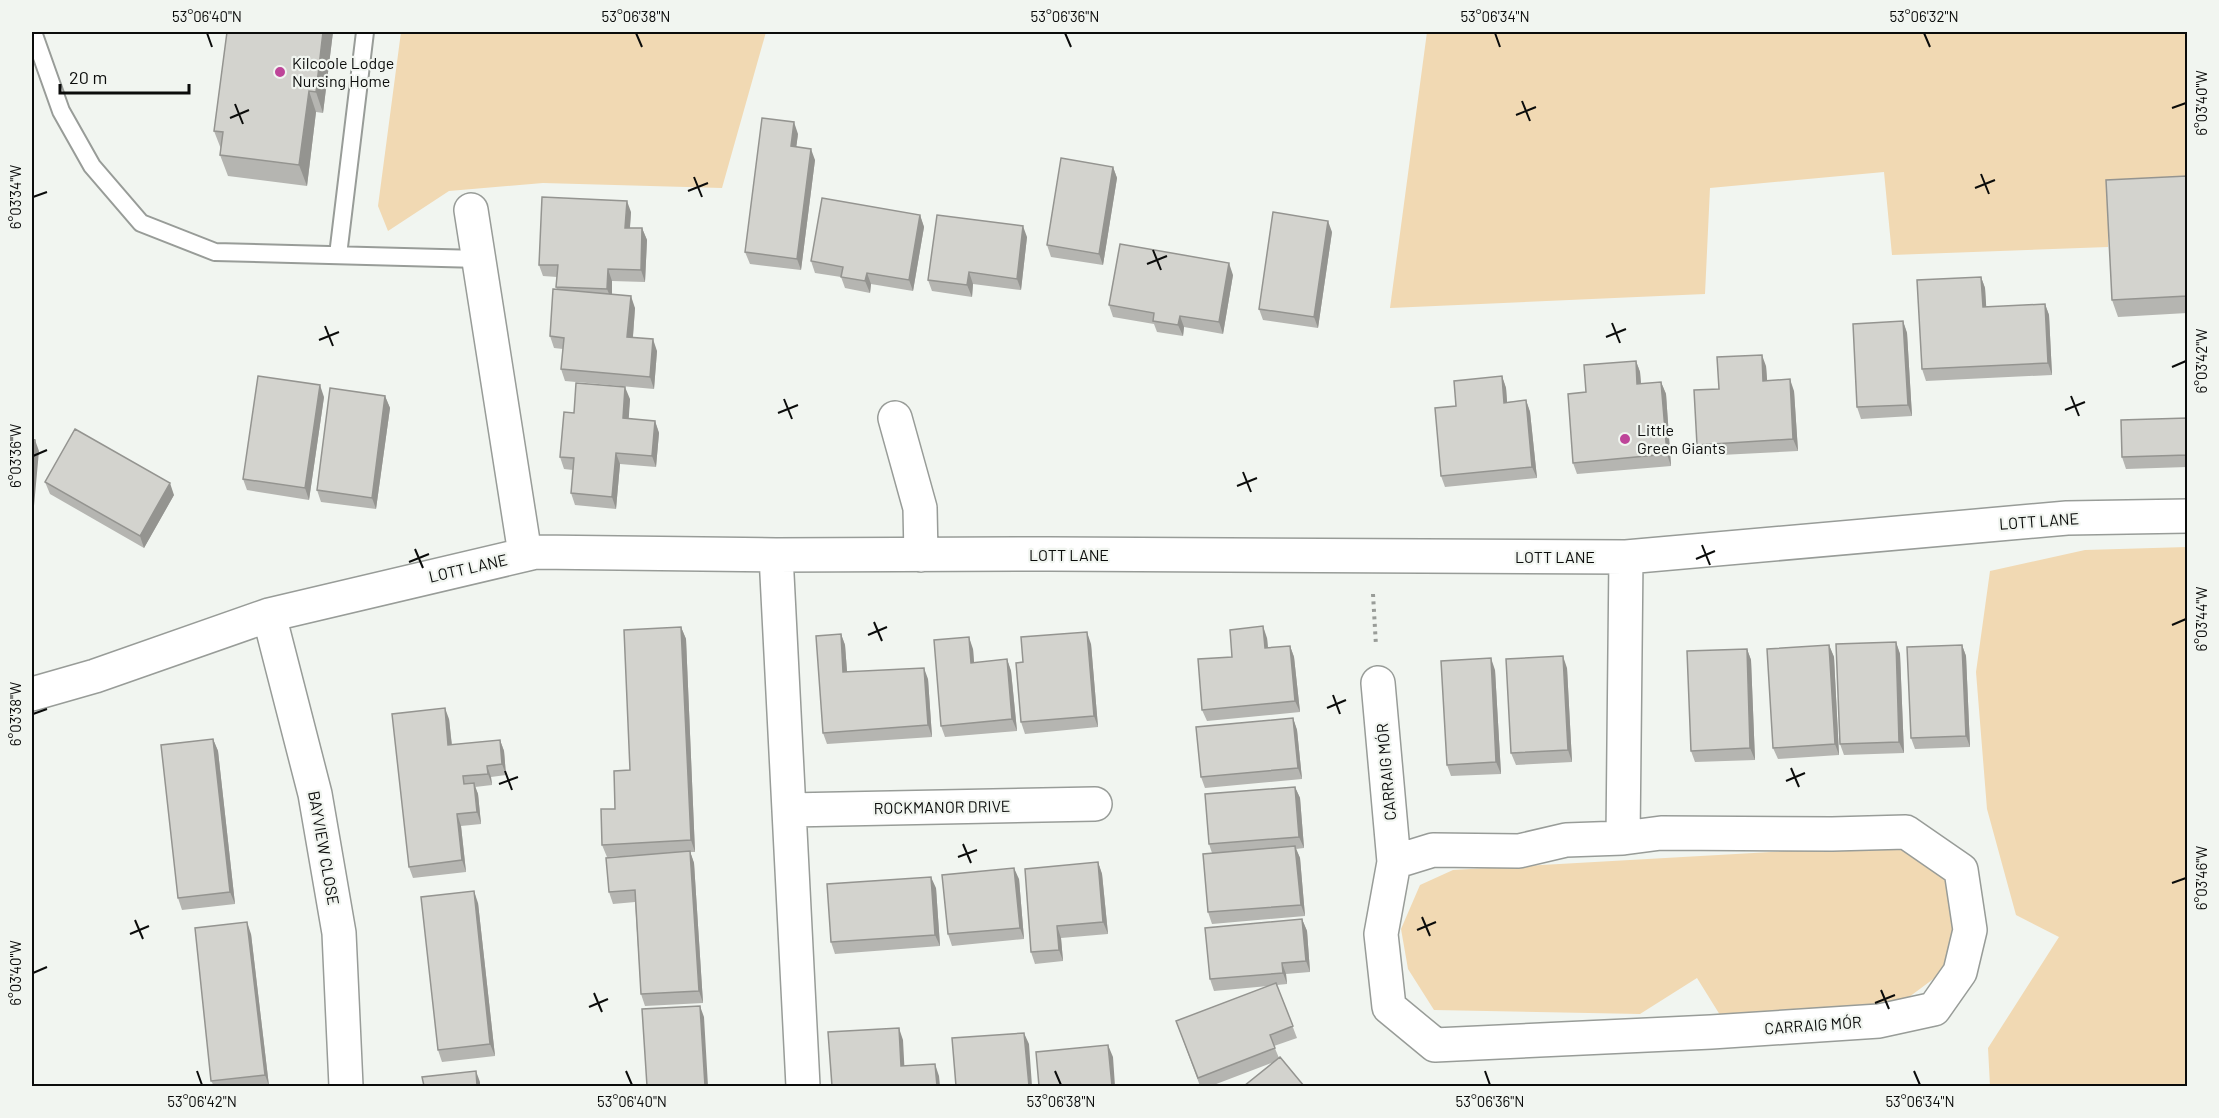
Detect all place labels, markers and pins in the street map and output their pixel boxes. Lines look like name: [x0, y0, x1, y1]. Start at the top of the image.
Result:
place label: Kilcoole Lodge Nursing Home: [292, 53, 394, 90]
marker: Kilcoole Lodge Nursing Home: [273, 65, 287, 79]
place label: Little Green Giants: [1637, 420, 1726, 457]
marker: Little Green Giants: [1618, 432, 1632, 446]

